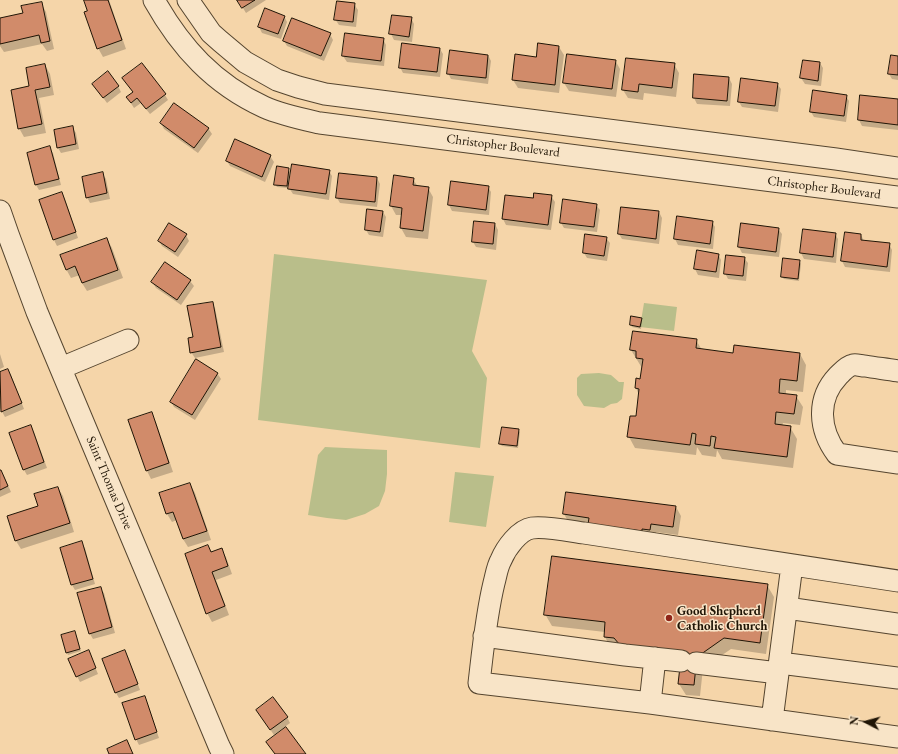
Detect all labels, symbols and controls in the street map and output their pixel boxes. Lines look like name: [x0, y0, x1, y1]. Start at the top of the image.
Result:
street label: Christopher Boulevard: [445, 131, 561, 161]
street label: Christopher Boulevard: [766, 173, 882, 203]
street label: Saint Thomas Drive: [82, 434, 136, 532]
place label: Good Shepherd Catholic Church: [677, 603, 768, 634]
marker: Good Shepherd Catholic Church: [664, 613, 674, 623]
north arrow: [846, 702, 886, 742]
text: N: [847, 716, 861, 726]

